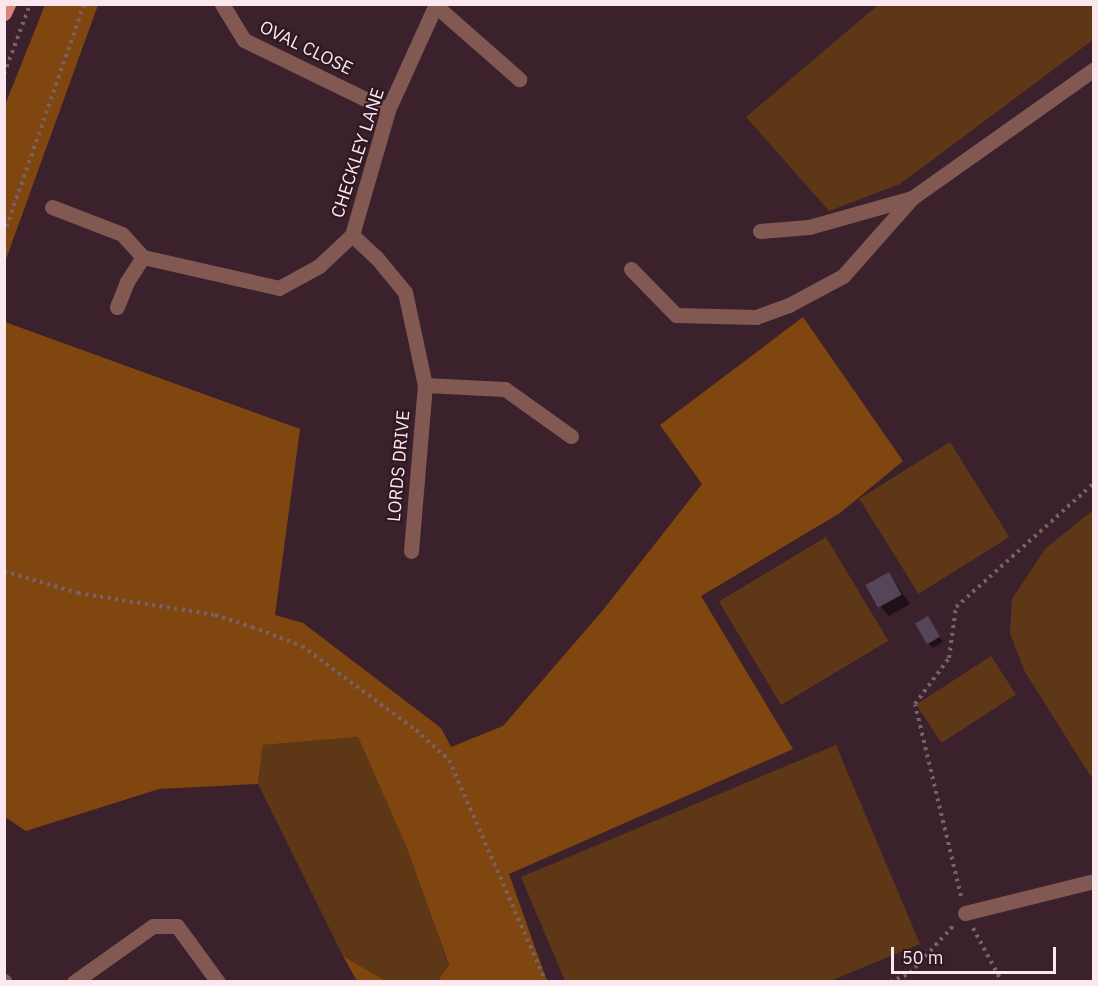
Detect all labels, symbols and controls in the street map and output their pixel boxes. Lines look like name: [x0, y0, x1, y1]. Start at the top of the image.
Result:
street label: OVAL CLOSE: [256, 16, 356, 80]
street label: CHECKLEY LANE: [327, 85, 389, 221]
street label: LORDS DRIVE: [383, 409, 415, 523]
scale bar: [894, 935, 1059, 973]
text: 50 m: [902, 946, 944, 969]

